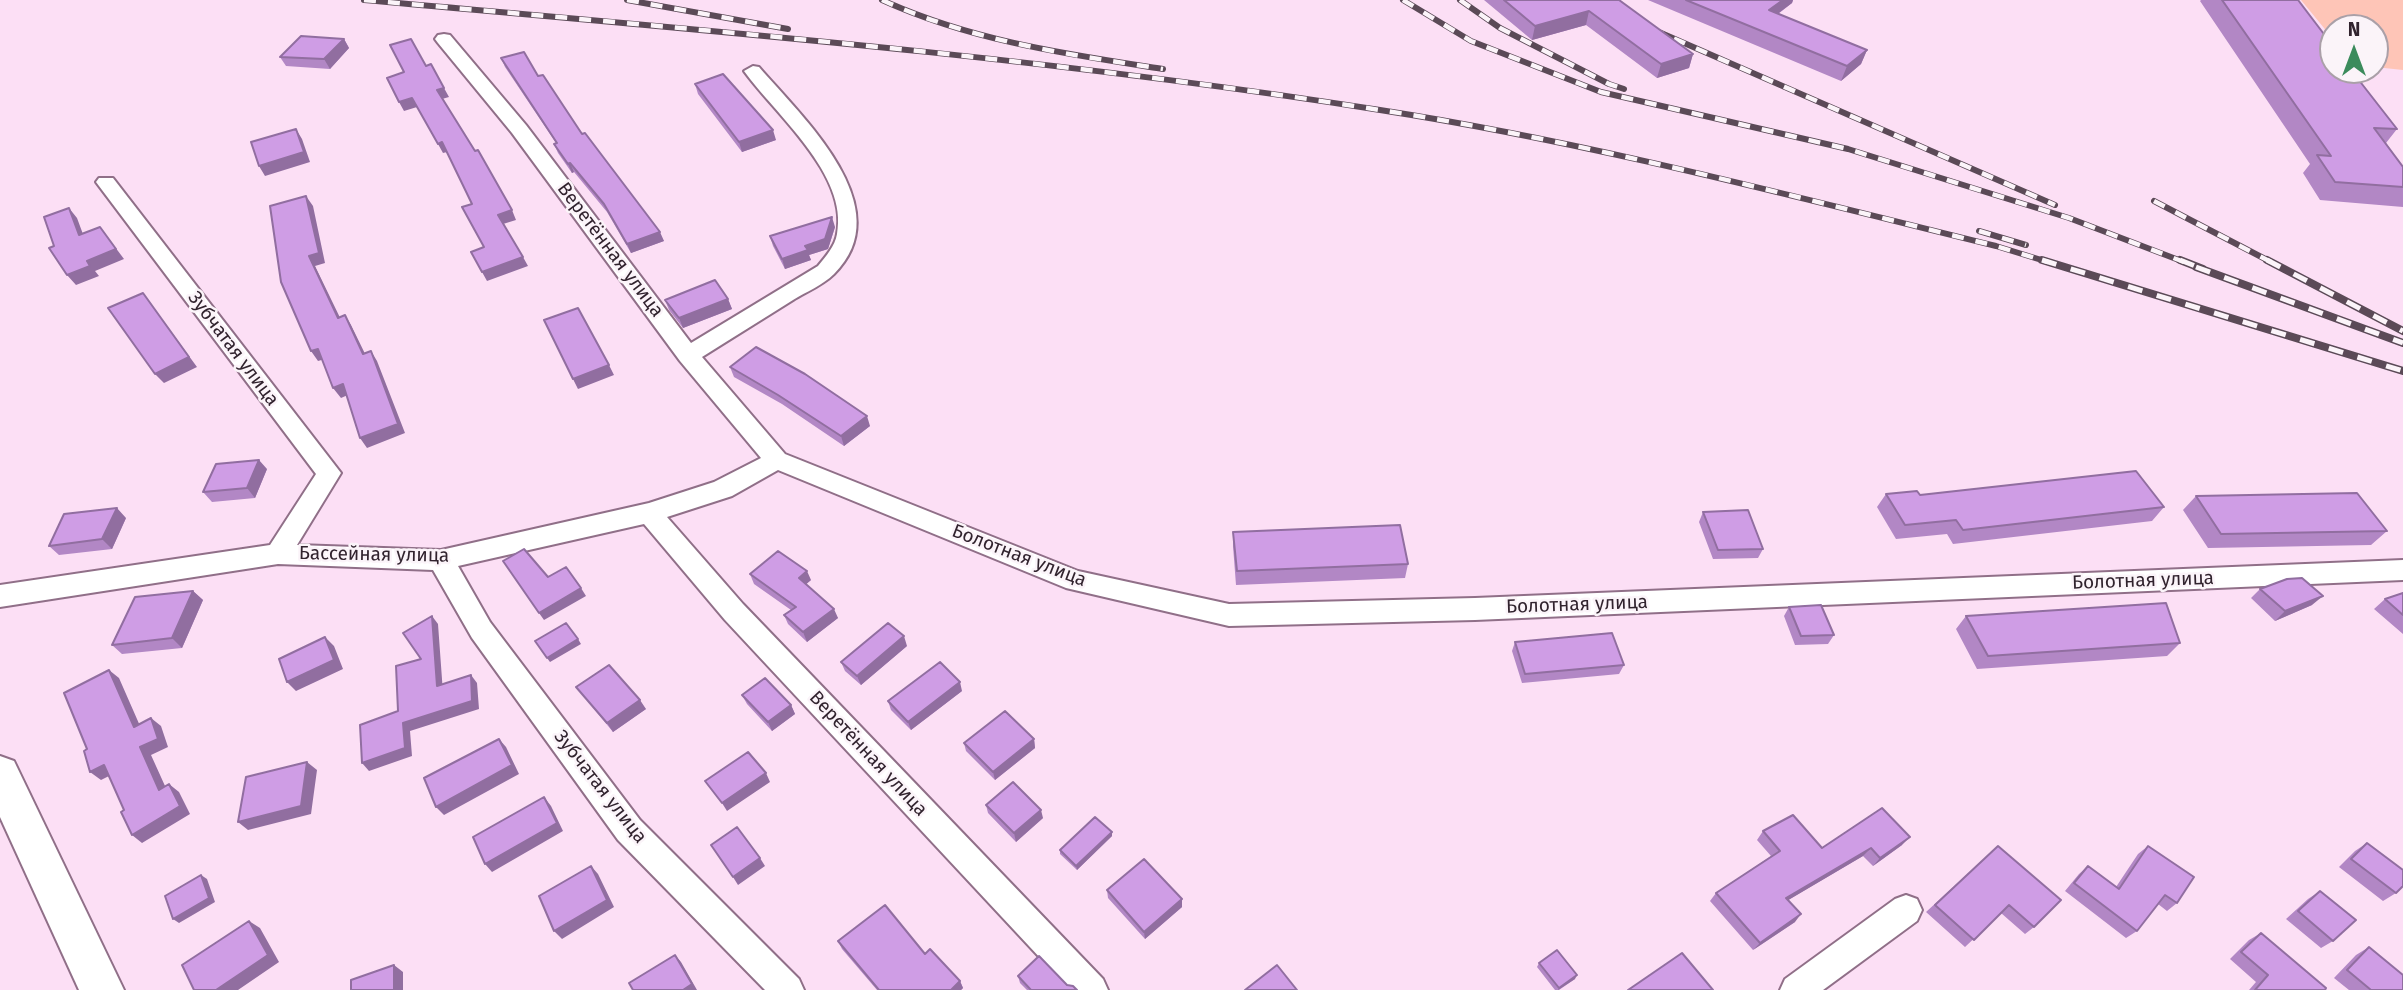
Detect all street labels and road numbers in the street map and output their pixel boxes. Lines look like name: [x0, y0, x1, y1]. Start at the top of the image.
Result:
street label: Веретённая улица: [552, 178, 668, 322]
street label: Зубчатая улица: [183, 287, 283, 411]
street label: Болотная улица: [949, 520, 1089, 592]
street label: Бассейная улица: [299, 542, 449, 568]
street label: Болотная улица: [2072, 567, 2214, 595]
street label: Болотная улица: [1506, 591, 1648, 619]
street label: Веретённая улица: [804, 687, 932, 821]
street label: Зубчатая улица: [549, 726, 651, 848]

